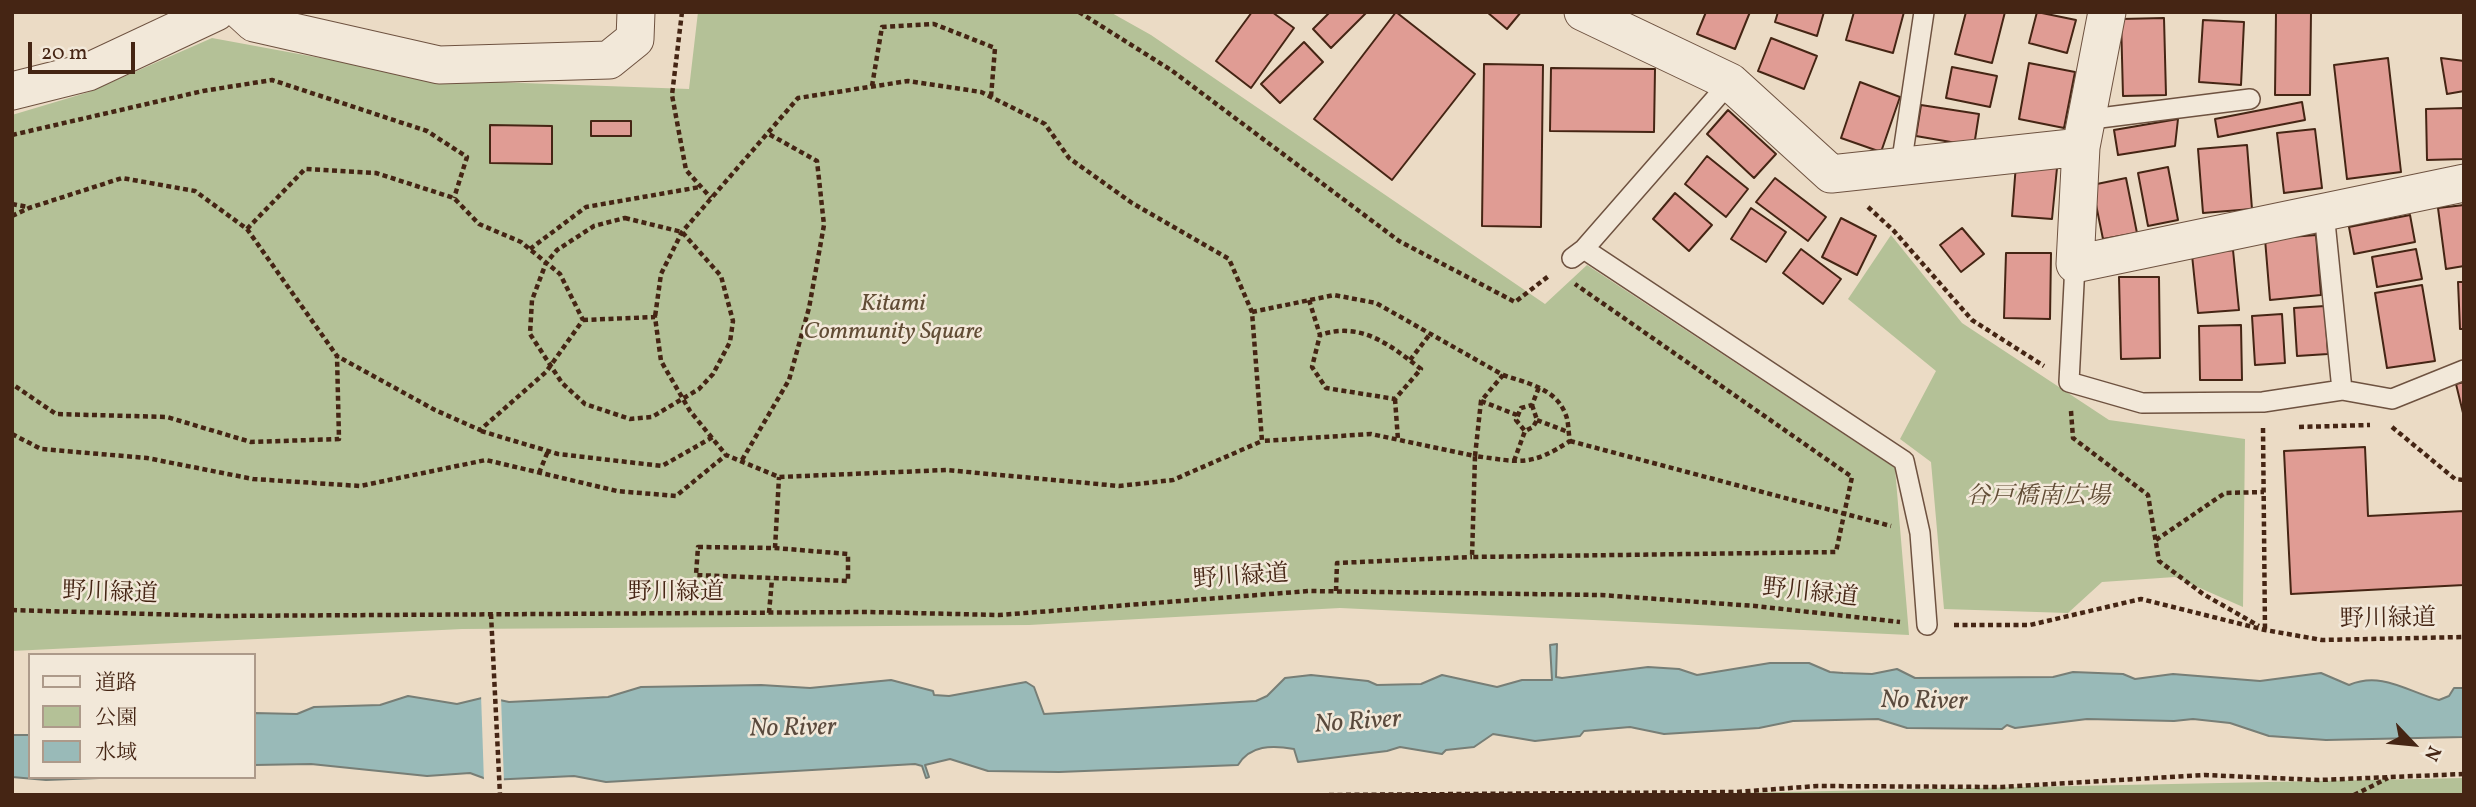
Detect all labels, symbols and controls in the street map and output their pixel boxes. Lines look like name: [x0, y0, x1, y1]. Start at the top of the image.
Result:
scale bar: [32, 28, 138, 72]
text: 20 m: [41, 39, 87, 68]
park label: Kitami Community Square: [803, 292, 983, 348]
park label: 谷戸橋南広場: [1966, 485, 2110, 513]
street label: 野川緑道: [1192, 561, 1290, 597]
street label: 野川緑道: [1761, 576, 1859, 614]
street label: 野川緑道: [62, 579, 158, 611]
street label: 野川緑道: [628, 581, 724, 609]
street label: 野川緑道: [2340, 606, 2436, 636]
legend: [28, 653, 256, 779]
text: 道路: [95, 669, 137, 698]
water label: No River: [1880, 687, 1968, 719]
text: 公園: [95, 704, 137, 733]
water label: No River: [1313, 705, 1403, 743]
north arrow: [2378, 709, 2448, 779]
water label: No River: [749, 714, 837, 746]
text: 水域: [95, 739, 137, 768]
text: N: [2417, 741, 2447, 765]

